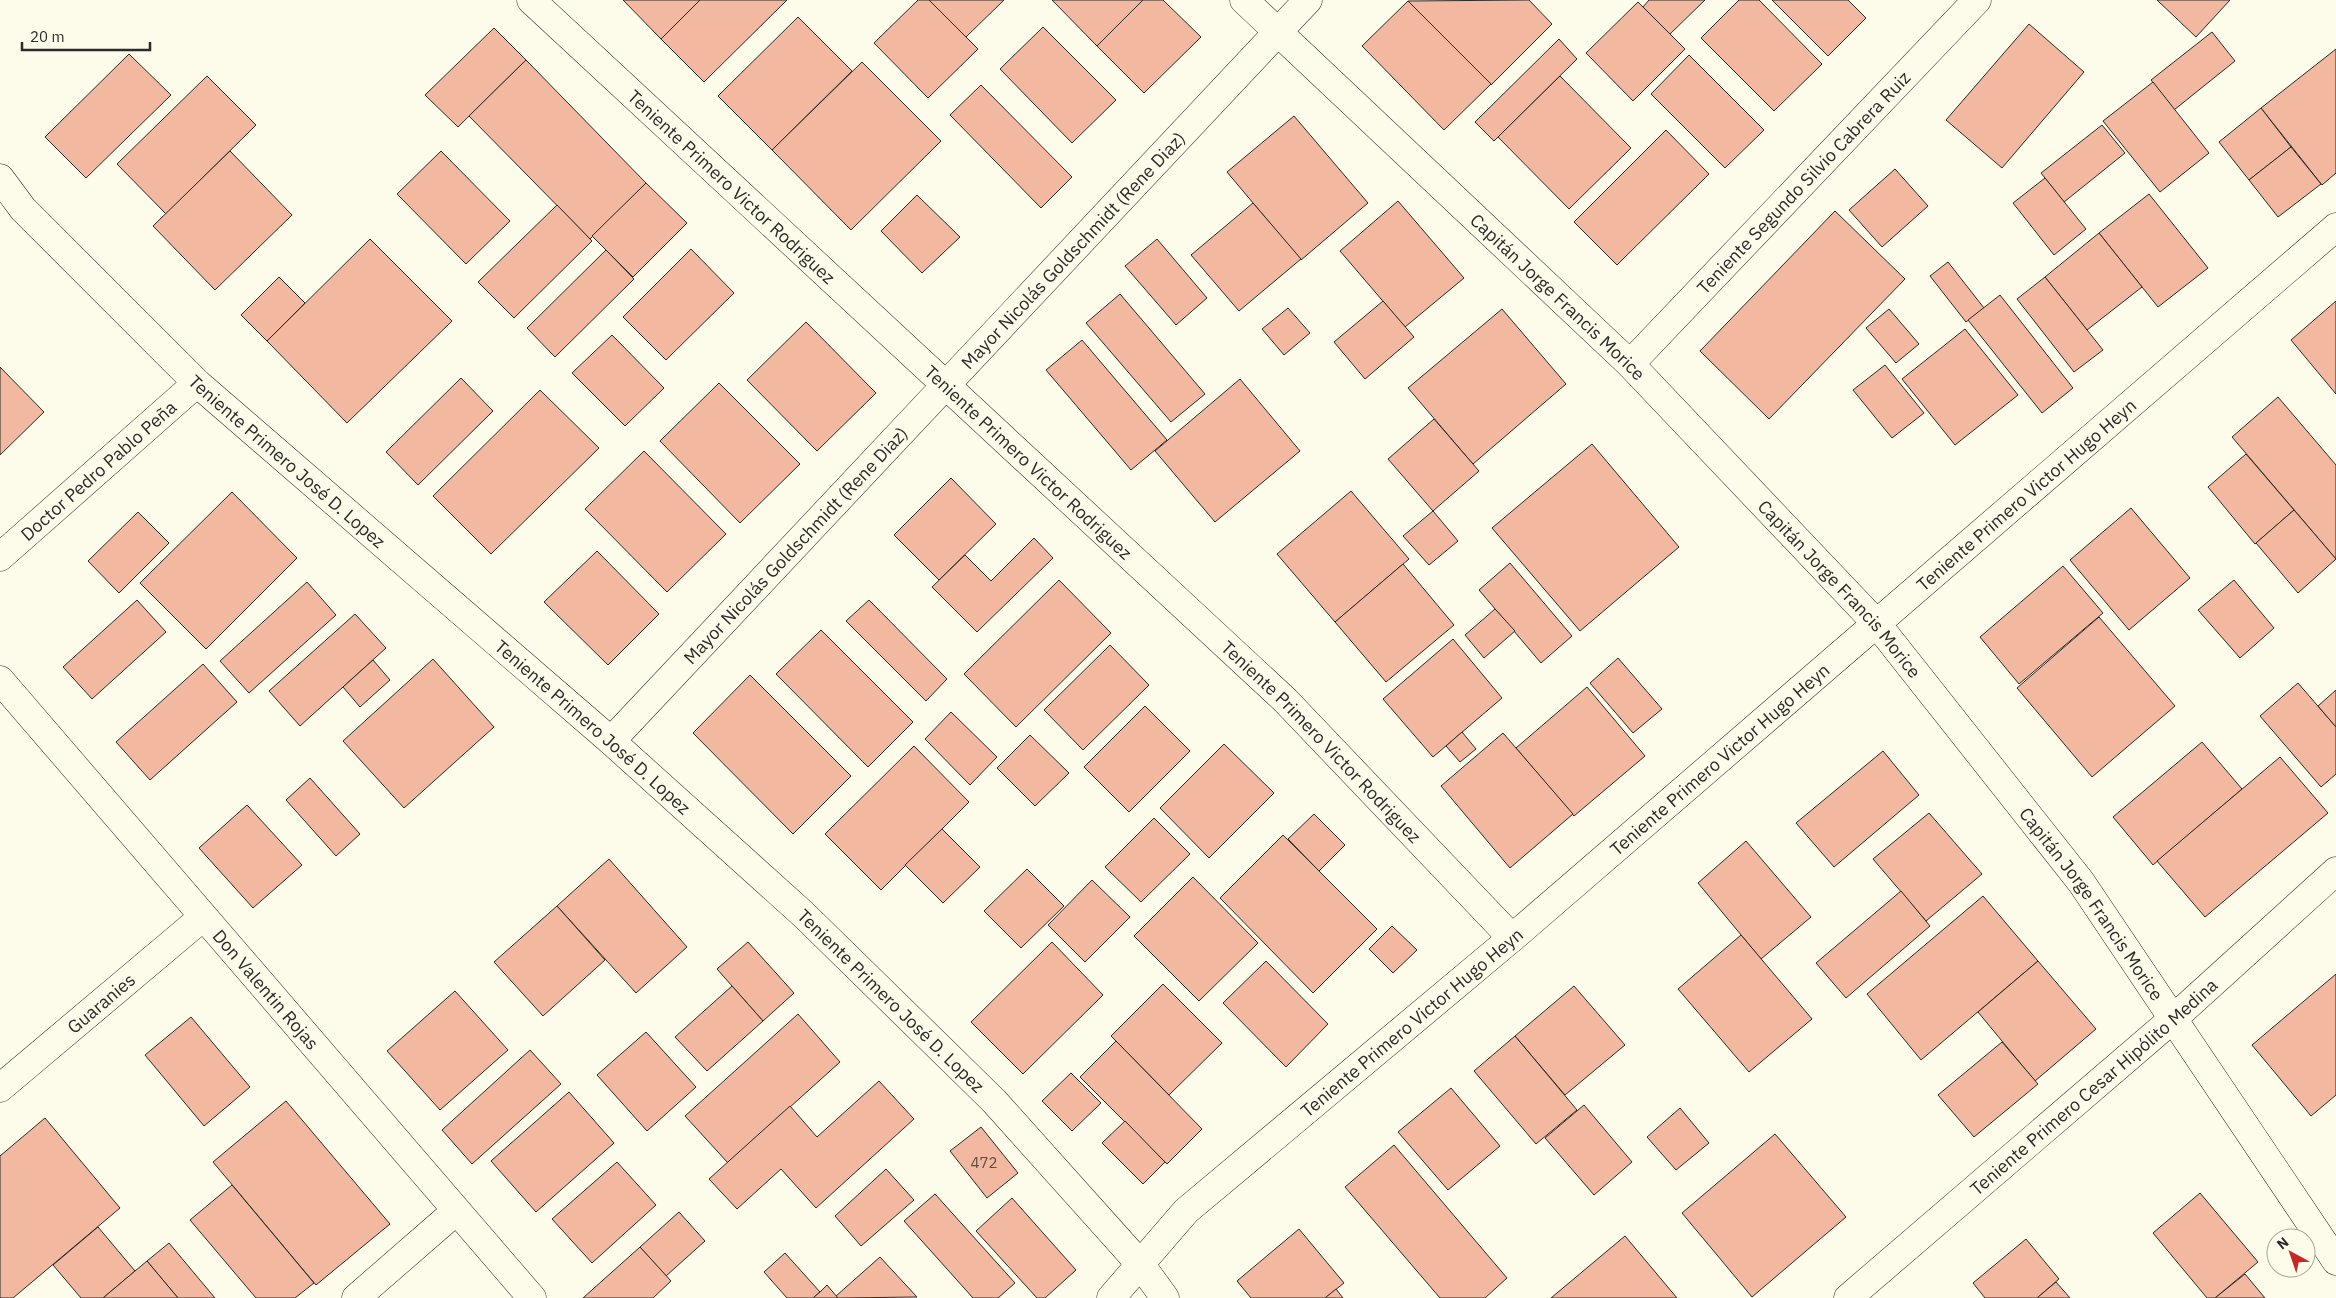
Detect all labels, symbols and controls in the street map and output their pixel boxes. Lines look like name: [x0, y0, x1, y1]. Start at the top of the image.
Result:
scale bar: [22, 20, 150, 52]
text: 20 m: [30, 27, 65, 46]
street label: Teniente Segundo Silvio Cabrera Ruiz: [1692, 66, 1915, 299]
street label: Teniente Primero Victor Rodriguez: [623, 84, 840, 288]
street label: Mayor Nicolás Goldschmidt (Rene Diaz): [956, 127, 1190, 373]
street label: Capitán Jorge Francis Morice: [1466, 208, 1651, 385]
street label: Teniente Primero Victor Rodriguez: [920, 360, 1137, 564]
street label: Teniente Primero José D. Lopez: [184, 370, 390, 553]
street label: Teniente Primero Victor Hugo Heyn: [1911, 393, 2141, 596]
street label: Doctor Pedro Pablo Peña: [15, 395, 181, 545]
street label: Mayor Nicolás Goldschmidt (Rene Diaz): [678, 422, 912, 668]
street label: Capitán Jorge Francis Morice: [1753, 495, 1926, 682]
street label: Teniente Primero José D. Lopez: [490, 634, 696, 819]
street label: Teniente Primero Victor Rodriguez: [1217, 636, 1426, 847]
street label: Teniente Primero Victor Hugo Heyn: [1605, 658, 1834, 860]
street label: Capitán Jorge Francis Morice: [2015, 802, 2169, 1005]
street label: Teniente Primero José D. Lopez: [793, 904, 990, 1097]
street label: Teniente Primero Victor Hugo Heyn: [1296, 923, 1527, 1122]
street label: Don Valentin Rojas: [208, 924, 324, 1054]
street label: Guaranies: [62, 968, 140, 1038]
street label: Teniente Primero Cesar Hipólito Medina: [1965, 973, 2222, 1200]
house number: 472: [970, 1153, 998, 1172]
north arrow: [2266, 1228, 2316, 1278]
text: N: [2273, 1233, 2292, 1253]

